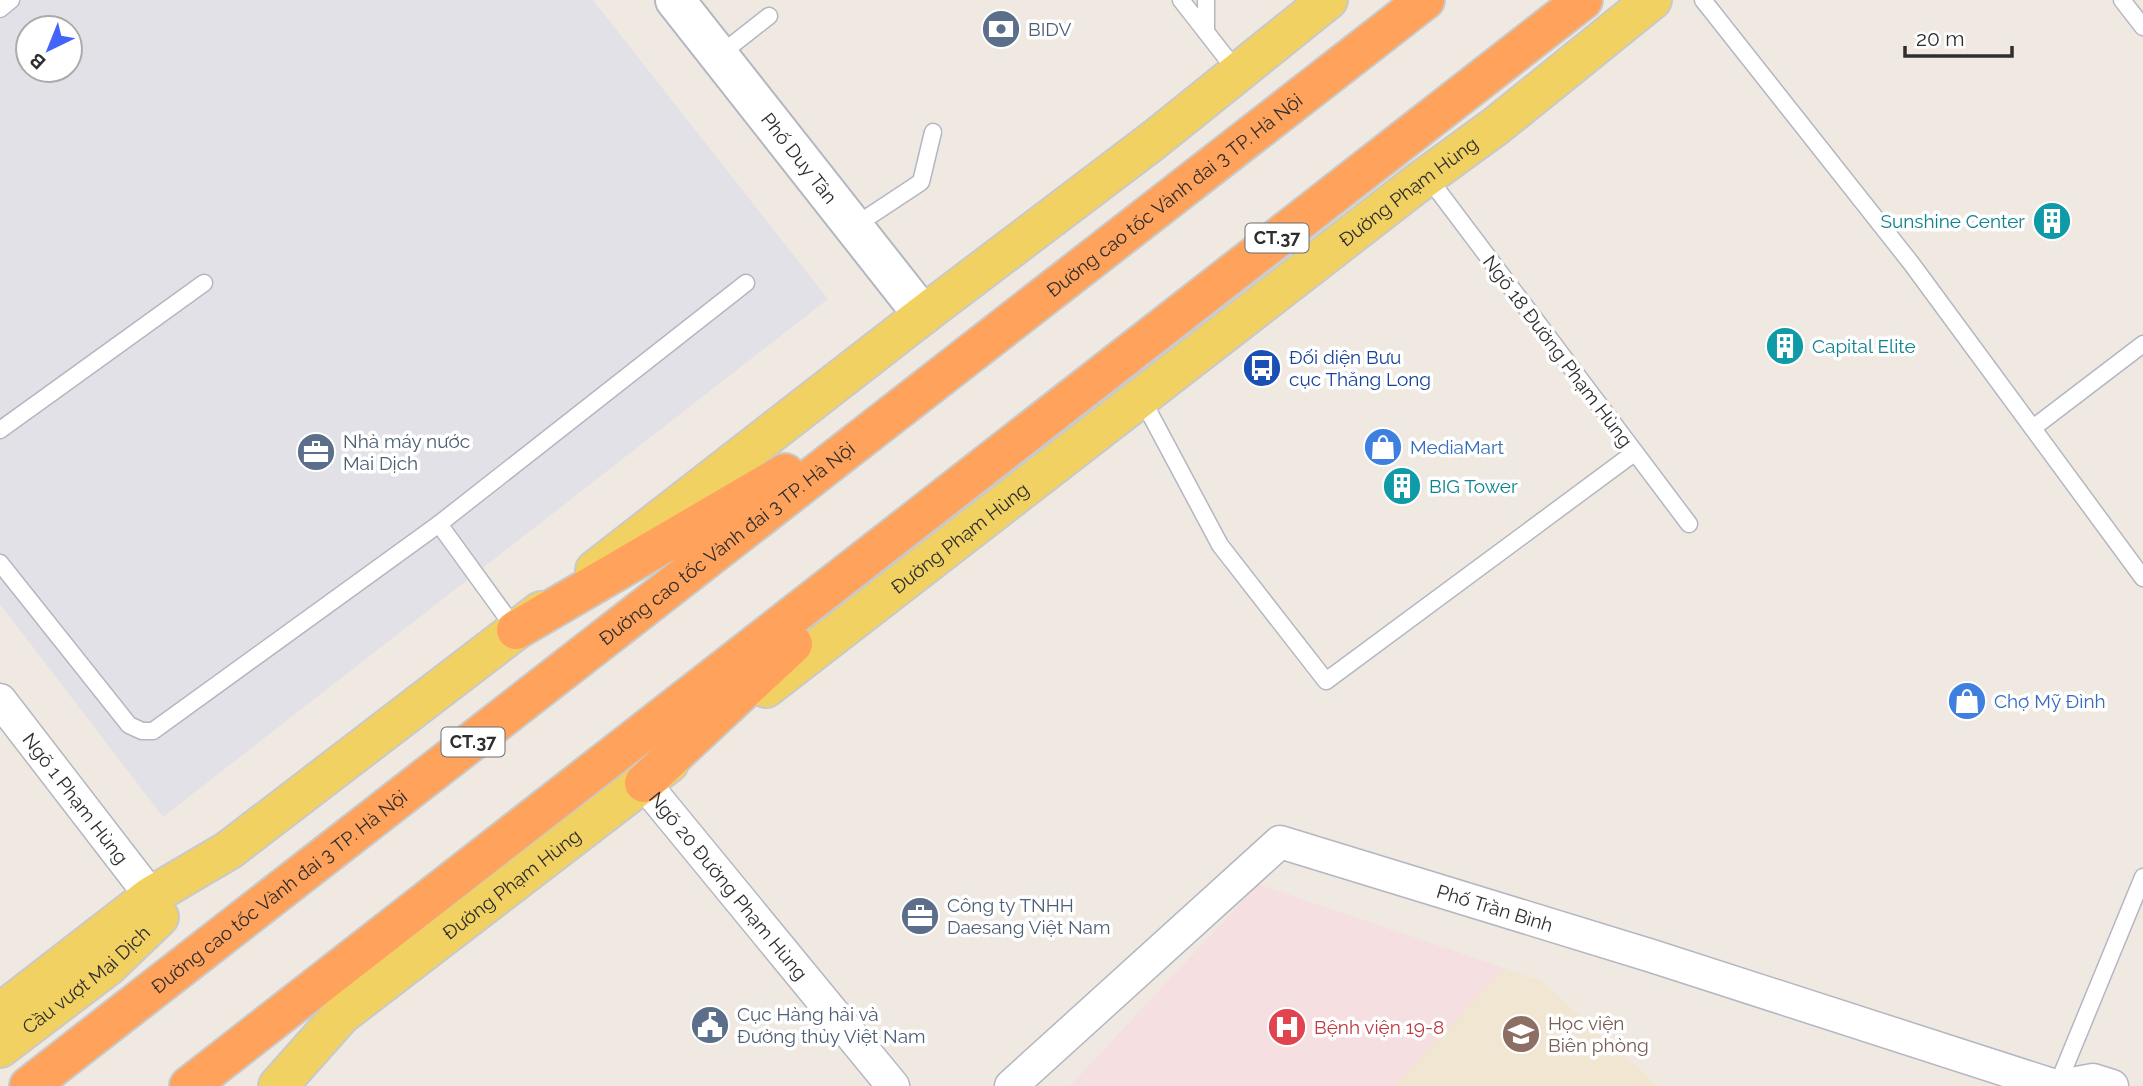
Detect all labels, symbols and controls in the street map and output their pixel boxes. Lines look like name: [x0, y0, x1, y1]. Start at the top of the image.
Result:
bank icon: BIDV: [980, 8, 1022, 50]
north arrow: [14, 14, 84, 84]
scale bar: [1905, 14, 2012, 58]
place label: BIDV: [1028, 18, 1071, 40]
text: 20 m: [1916, 26, 1964, 51]
text: B: [25, 49, 50, 74]
street label: Đường cao tốc Vành đai 3 TP. Hà Nội: [1042, 89, 1306, 301]
street label: Phố Duy Tân: [757, 108, 842, 208]
street label: Đường Phạm Hùng: [1335, 132, 1482, 251]
building icon: Sunshine Center: [2031, 200, 2073, 242]
place label: Sunshine Center: [1880, 210, 2025, 232]
road number: CT.37: [1246, 224, 1308, 252]
street label: Ngõ 18 Đường Phạm Hùng: [1479, 251, 1637, 451]
building icon: Capital Elite: [1764, 325, 1806, 367]
place label: Capital Elite: [1812, 335, 1916, 357]
place label: Đối diện Bưu cục Thăng Long: [1289, 346, 1431, 390]
bus stop icon: Đối diện Bưu cục Thăng Long: [1241, 347, 1283, 389]
shop icon: MediaMart: [1362, 426, 1404, 468]
place label: Nhà máy nước Mai Dịch: [343, 430, 470, 474]
office icon: Nhà máy nước Mai Dịch: [295, 431, 337, 473]
place label: MediaMart: [1410, 436, 1505, 458]
street label: Đường cao tốc Vành đai 3 TP. Hà Nội: [595, 437, 859, 649]
building icon: BIG Tower: [1381, 465, 1423, 507]
place label: BIG Tower: [1429, 475, 1518, 497]
street label: Đường Phạm Hùng: [887, 478, 1033, 598]
shop icon: Chợ Mỹ Đình: [1946, 680, 1988, 722]
place label: Chợ Mỹ Đình: [1994, 690, 2106, 712]
street label: Ngõ 1 Phạm Hùng: [18, 728, 133, 868]
road number: CT.37: [442, 728, 504, 756]
street label: Đường cao tốc Vành đai 3 TP. Hà Nội: [147, 785, 411, 998]
street label: Ngõ 20 Đường Phạm Hùng: [645, 787, 812, 984]
street label: Đường Phạm Hùng: [438, 824, 585, 944]
street label: Phố Trần Bình: [1434, 880, 1556, 936]
place label: Công ty TNHH Daesang Việt Nam: [947, 894, 1110, 938]
office icon: Công ty TNHH Daesang Việt Nam: [899, 895, 941, 937]
street label: Cầu vượt Mai Dịch: [18, 921, 154, 1038]
place label: Cục Hàng hải và Đường thủy Việt Nam: [737, 1003, 925, 1047]
public building icon: Cục Hàng hải và Đường thủy Việt Nam: [689, 1004, 731, 1046]
hospital icon: Bệnh viện 19-8: [1266, 1006, 1308, 1048]
place label: Học viện Biên phòng: [1548, 1012, 1649, 1056]
school or university icon: Học viện Biên phòng: [1500, 1013, 1542, 1055]
place label: Bệnh viện 19-8: [1314, 1016, 1444, 1038]

